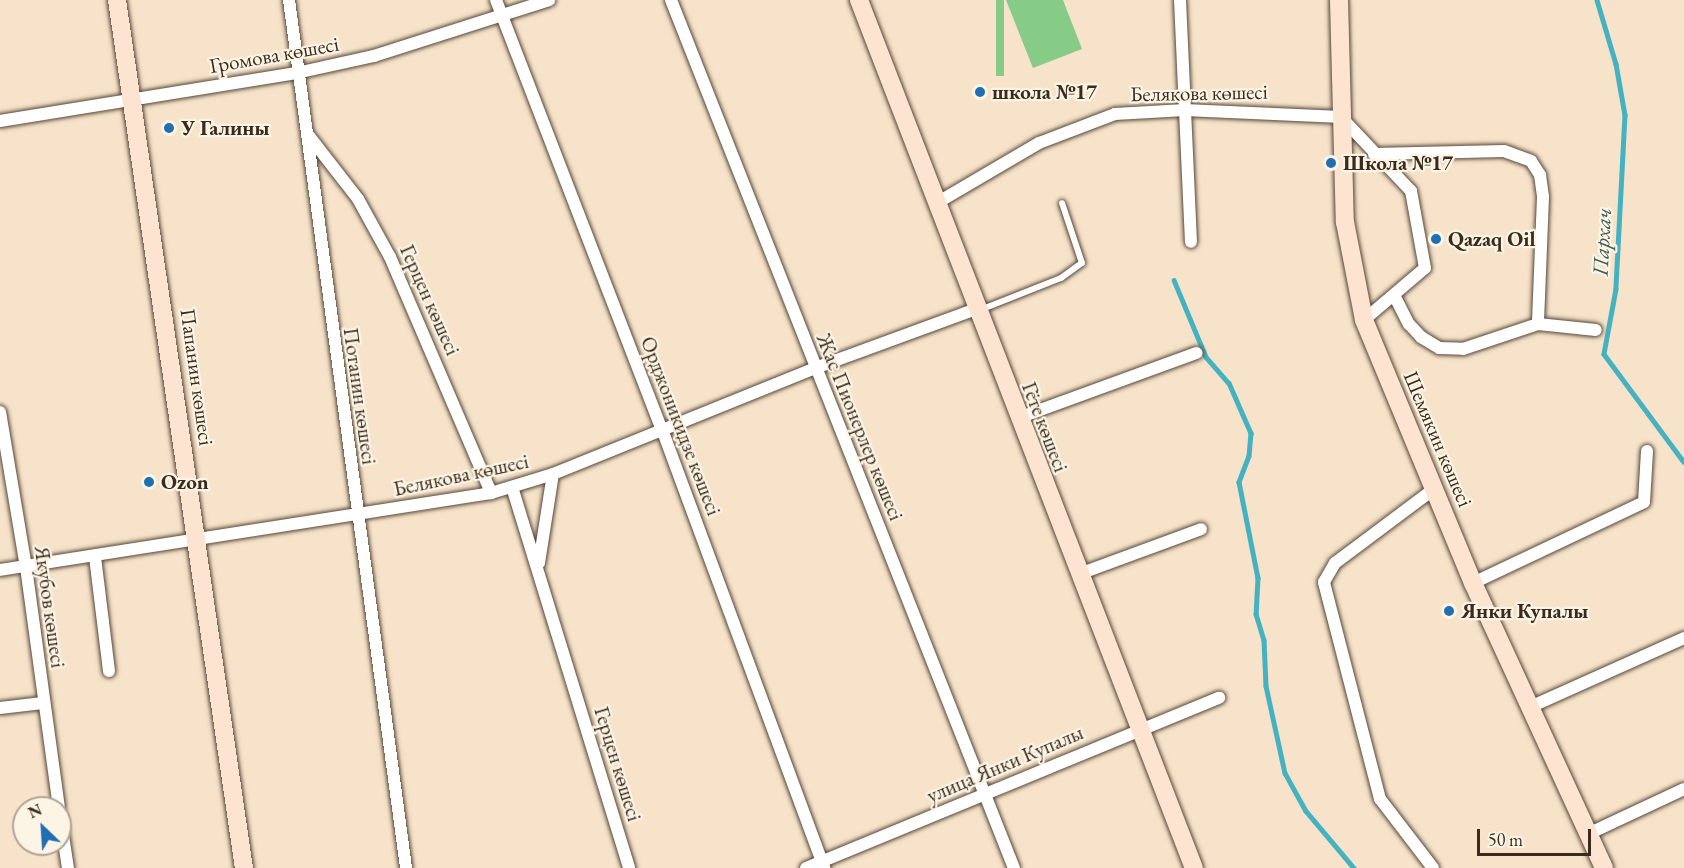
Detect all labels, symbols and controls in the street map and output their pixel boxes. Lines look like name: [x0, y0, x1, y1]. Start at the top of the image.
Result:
street label: Громова көшесі: [207, 31, 341, 79]
place label: школа №17: [992, 79, 1097, 105]
street label: Белякова көшесі: [1130, 79, 1268, 107]
marker: школа №17: [973, 85, 987, 99]
place label: У Галины: [181, 115, 270, 141]
marker: У Галины: [162, 121, 176, 135]
place label: Школа №17: [1343, 150, 1453, 176]
marker: Школа №17: [1324, 156, 1338, 170]
water label: Пархач: [1587, 207, 1617, 277]
place label: Qazaq Oil: [1448, 226, 1535, 252]
marker: Qazaq Oil: [1429, 232, 1443, 246]
street label: Герцен көшесі: [394, 241, 466, 359]
street label: Папанин көшесі: [175, 307, 219, 447]
street label: Потанин көшесі: [338, 326, 382, 466]
street label: Жас Пионерлер көшесі: [811, 330, 909, 524]
street label: Орджоникидзе көшесі: [635, 333, 727, 519]
street label: Шемякин көшесі: [1398, 367, 1478, 511]
street label: Гёте көшесі: [1016, 378, 1074, 476]
street label: Белякова көшесі: [391, 448, 531, 502]
place label: Ozon: [161, 469, 209, 495]
marker: Ozon: [142, 475, 156, 489]
street label: Якубов көшесі: [29, 544, 71, 670]
place label: Янки Купалы: [1461, 598, 1588, 624]
marker: Янки Купалы: [1442, 604, 1456, 618]
street label: Герцен көшесі: [589, 704, 647, 824]
street label: улица Янки Купалы: [923, 720, 1087, 808]
north arrow: [12, 796, 72, 856]
text: N: [25, 799, 45, 823]
scale bar: [1480, 817, 1594, 855]
text: 50 m: [1488, 828, 1523, 851]

